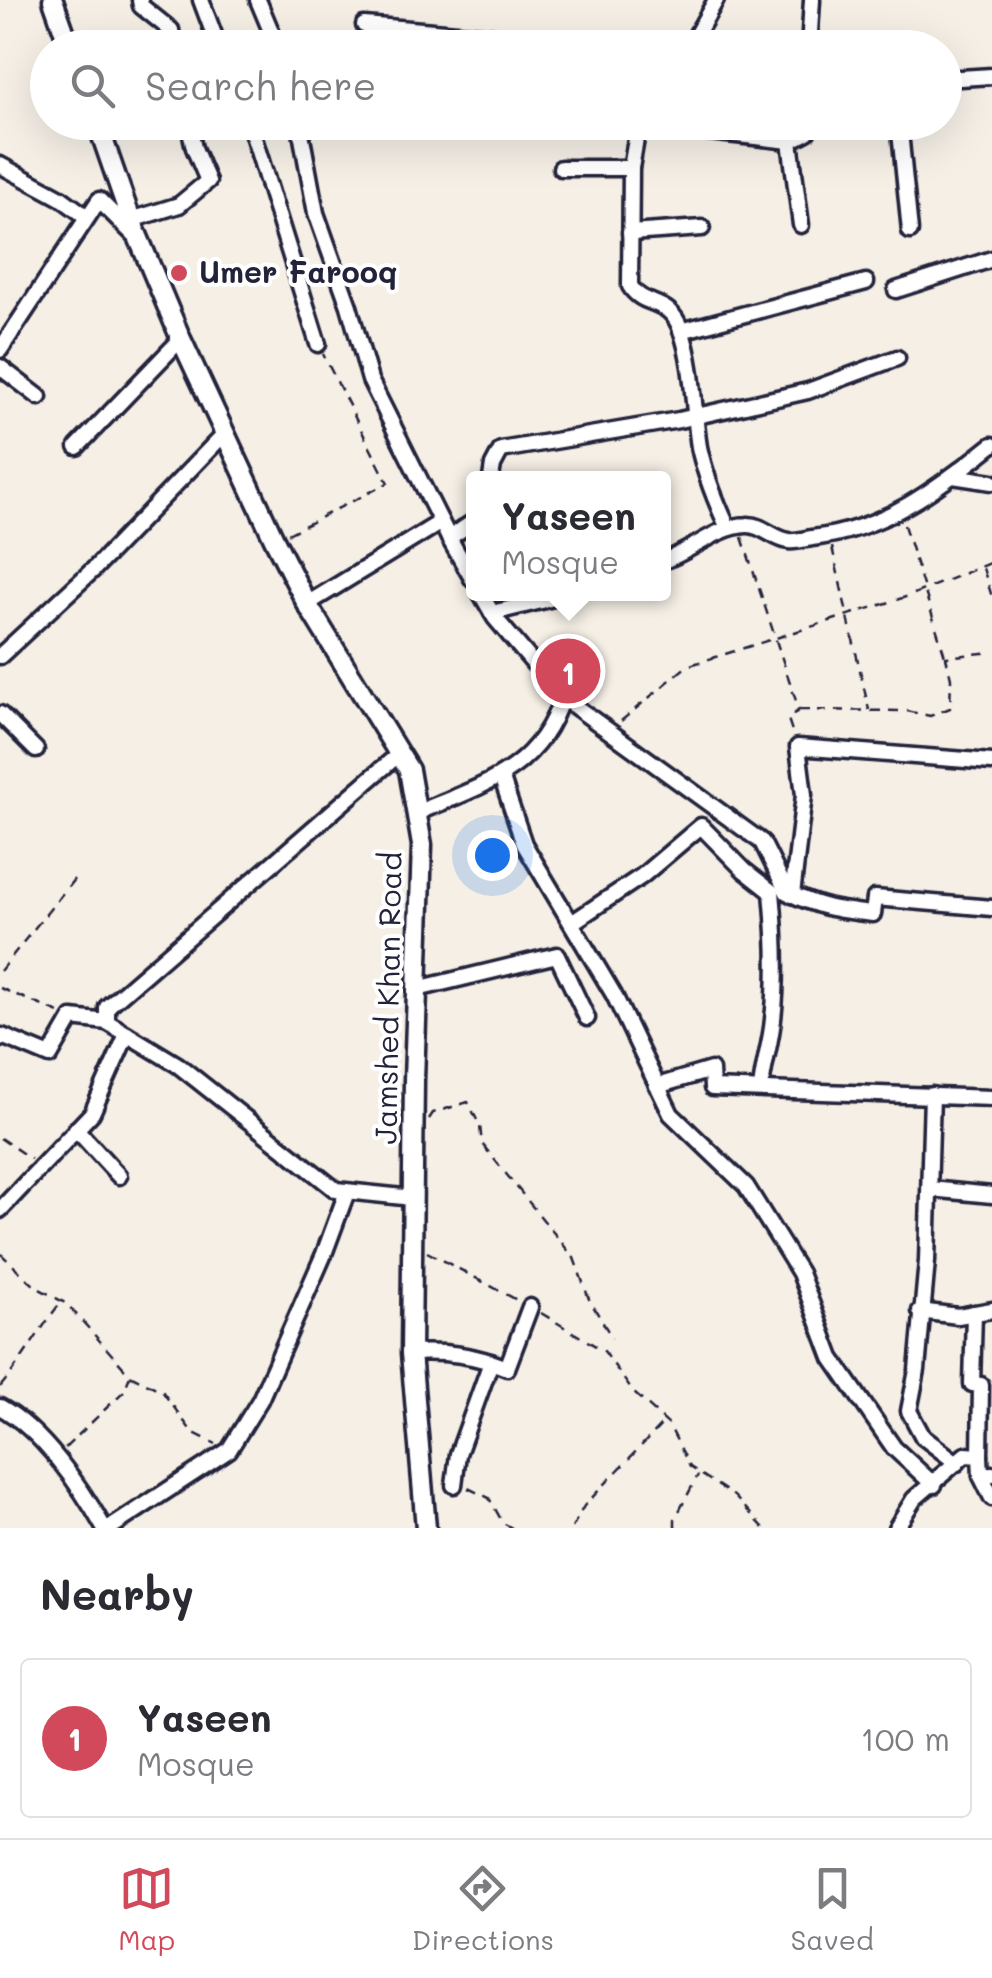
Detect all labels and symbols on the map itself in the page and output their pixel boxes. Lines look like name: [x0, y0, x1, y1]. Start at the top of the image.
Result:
place label: Umer Farooq: [199, 251, 397, 291]
marker: Umer Farooq: [168, 262, 190, 284]
pin: 1: [536, 634, 600, 708]
your location: [467, 830, 518, 881]
street label: Jamshed Khan Road: [364, 851, 410, 1145]

